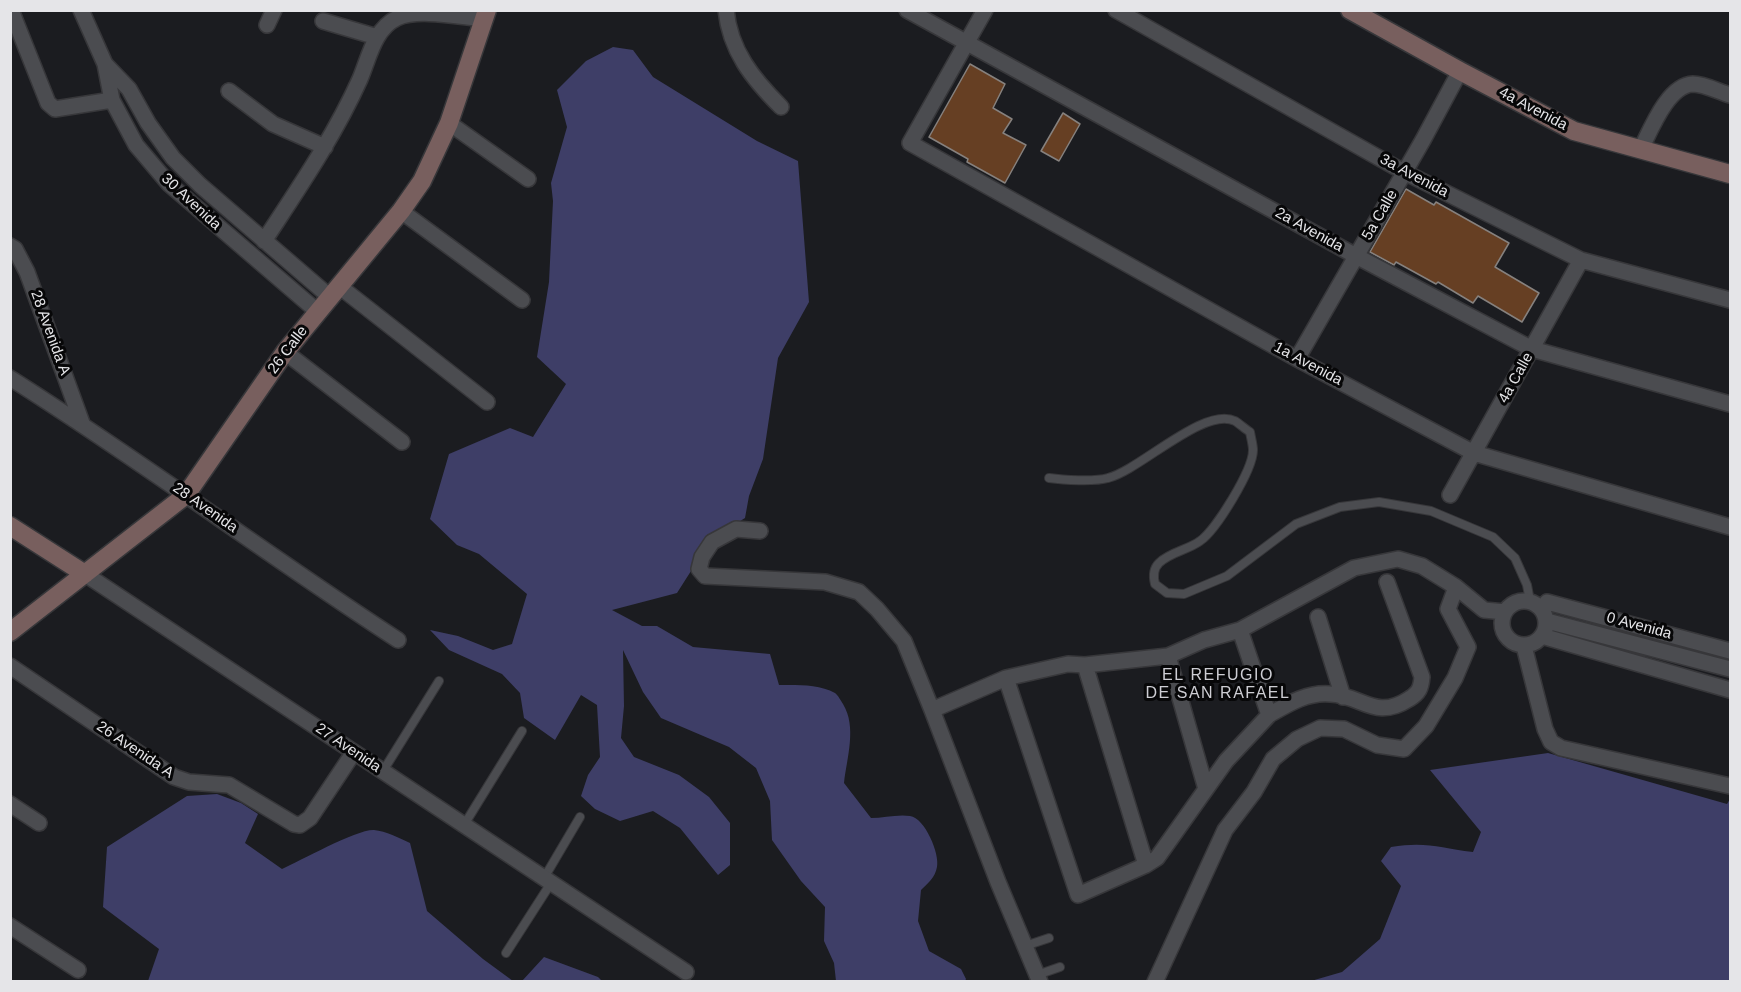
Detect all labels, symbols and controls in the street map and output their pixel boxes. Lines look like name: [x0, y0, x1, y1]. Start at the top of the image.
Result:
street label: 4a Avenida: [1496, 83, 1570, 135]
street label: 3a Avenida: [1377, 150, 1451, 202]
street label: 30 Avenida: [158, 170, 224, 234]
street label: 5a Calle: [1358, 187, 1402, 243]
street label: 2a Avenida: [1272, 204, 1346, 256]
street label: 28 Avenida A: [26, 288, 74, 378]
street label: 26 Calle: [264, 323, 312, 377]
street label: 1a Avenida: [1271, 338, 1345, 390]
street label: 4a Calle: [1495, 350, 1537, 406]
street label: 28 Avenida: [169, 479, 241, 537]
street label: 0 Avenida: [1605, 609, 1673, 643]
district label: EL REFUGIO DE SAN RAFAEL: [1146, 666, 1290, 704]
street label: 26 Avenida A: [93, 718, 177, 782]
street label: 27 Avenida: [312, 720, 384, 776]

